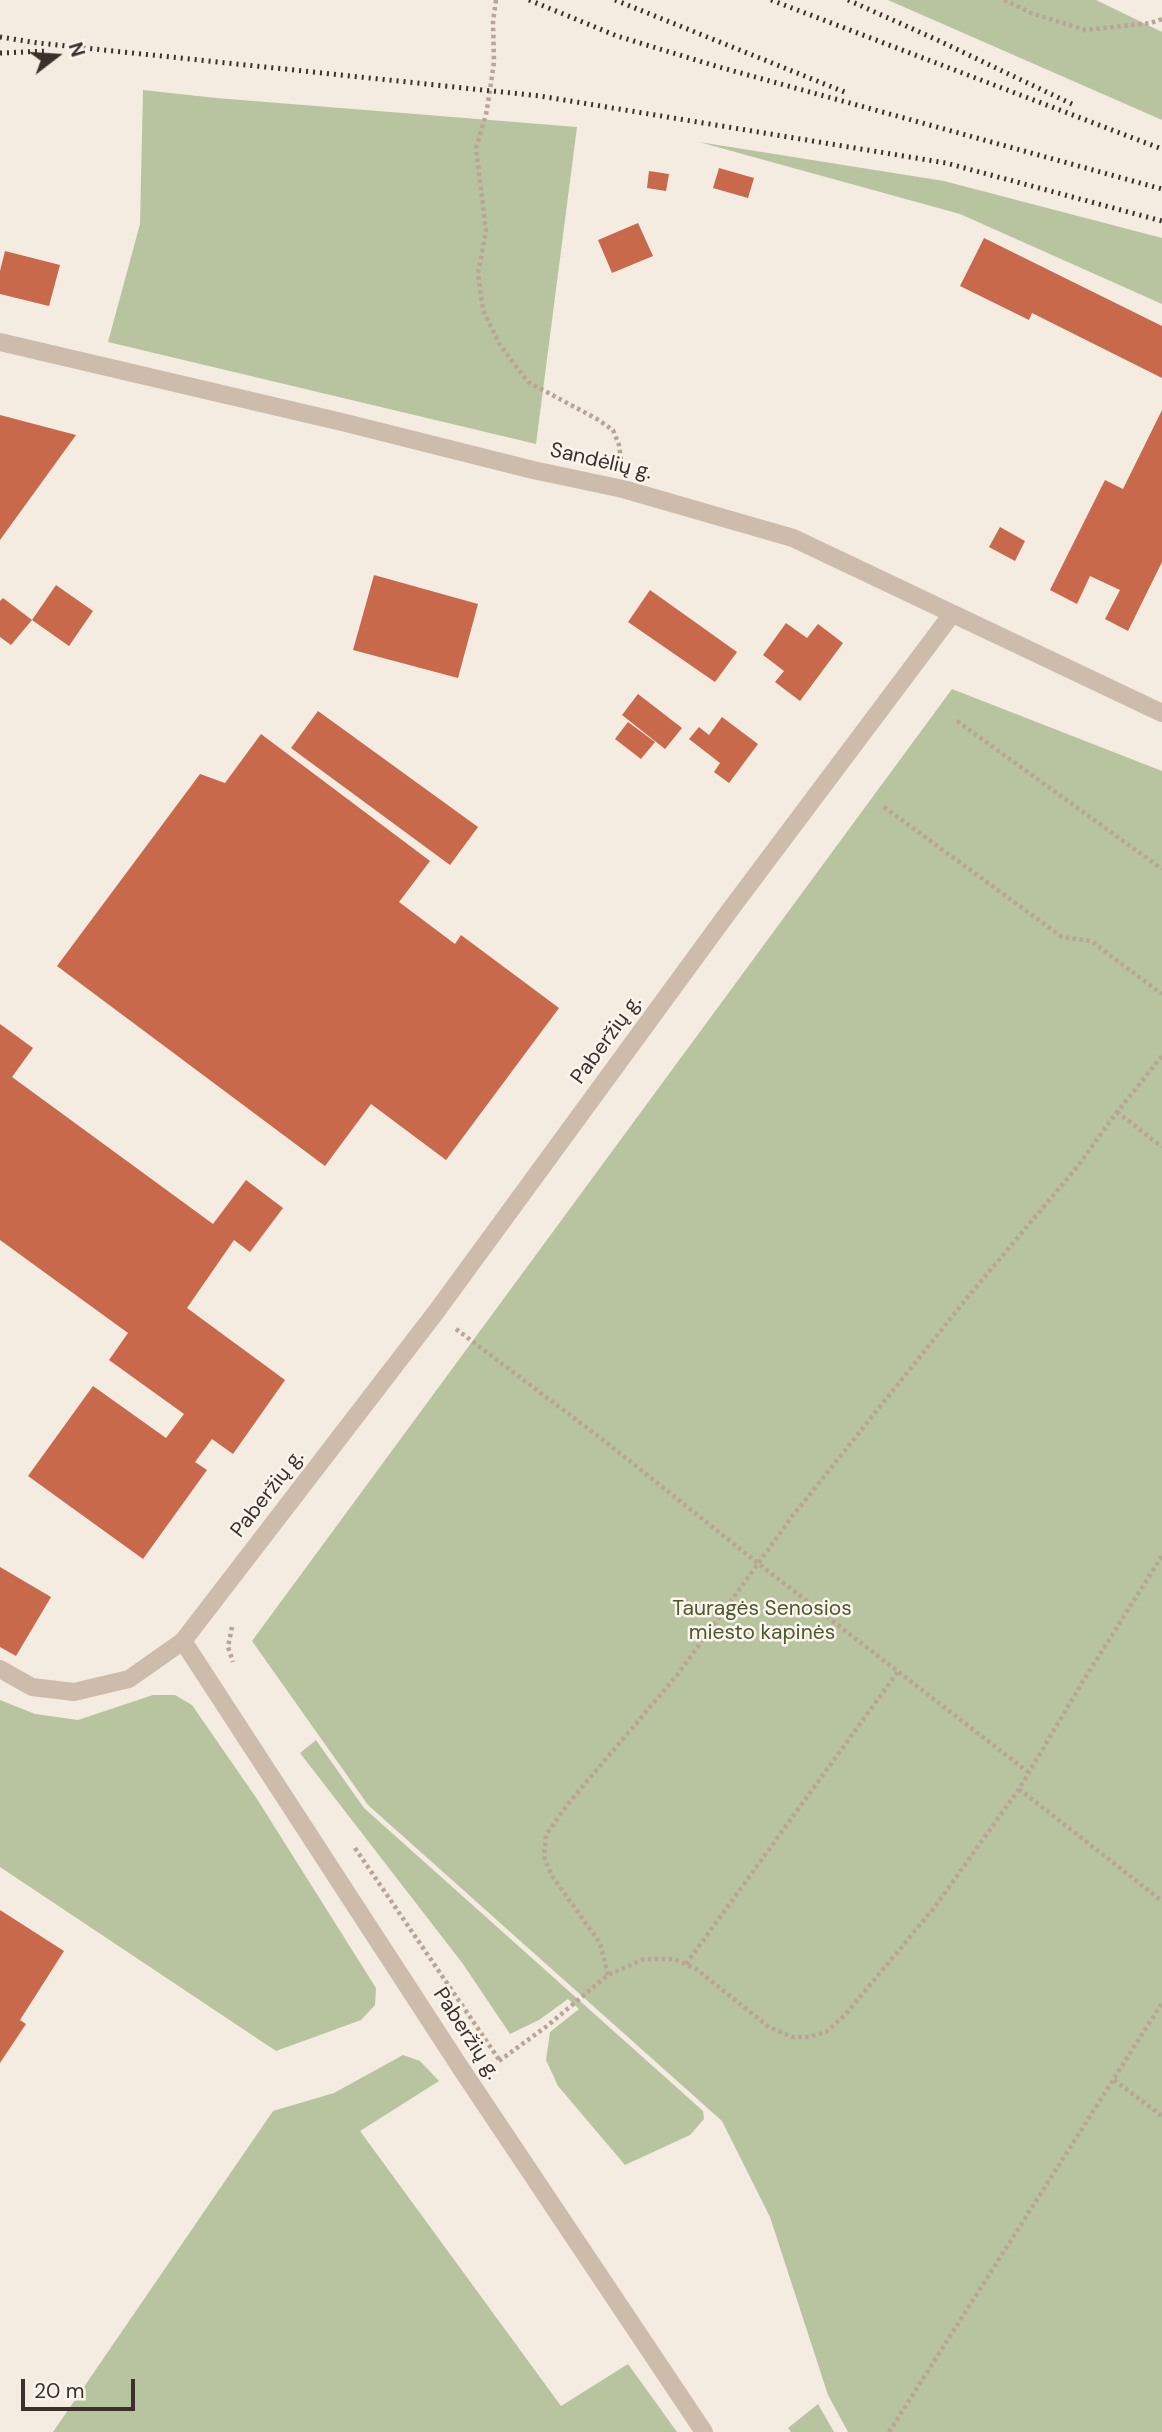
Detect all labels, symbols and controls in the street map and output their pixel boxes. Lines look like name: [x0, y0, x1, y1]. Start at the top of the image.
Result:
north arrow: [21, 21, 91, 91]
text: N: [63, 39, 91, 60]
street label: Sandėlių g.: [548, 438, 654, 486]
street label: Paberžių g.: [566, 990, 648, 1090]
street label: Paberžių g.: [226, 1445, 310, 1543]
park label: Tauragės Senosios miesto kapinės: [672, 1596, 852, 1646]
street label: Paberžių g.: [427, 1983, 505, 2085]
scale bar: [24, 2366, 138, 2410]
text: 20 m: [34, 2377, 85, 2405]

